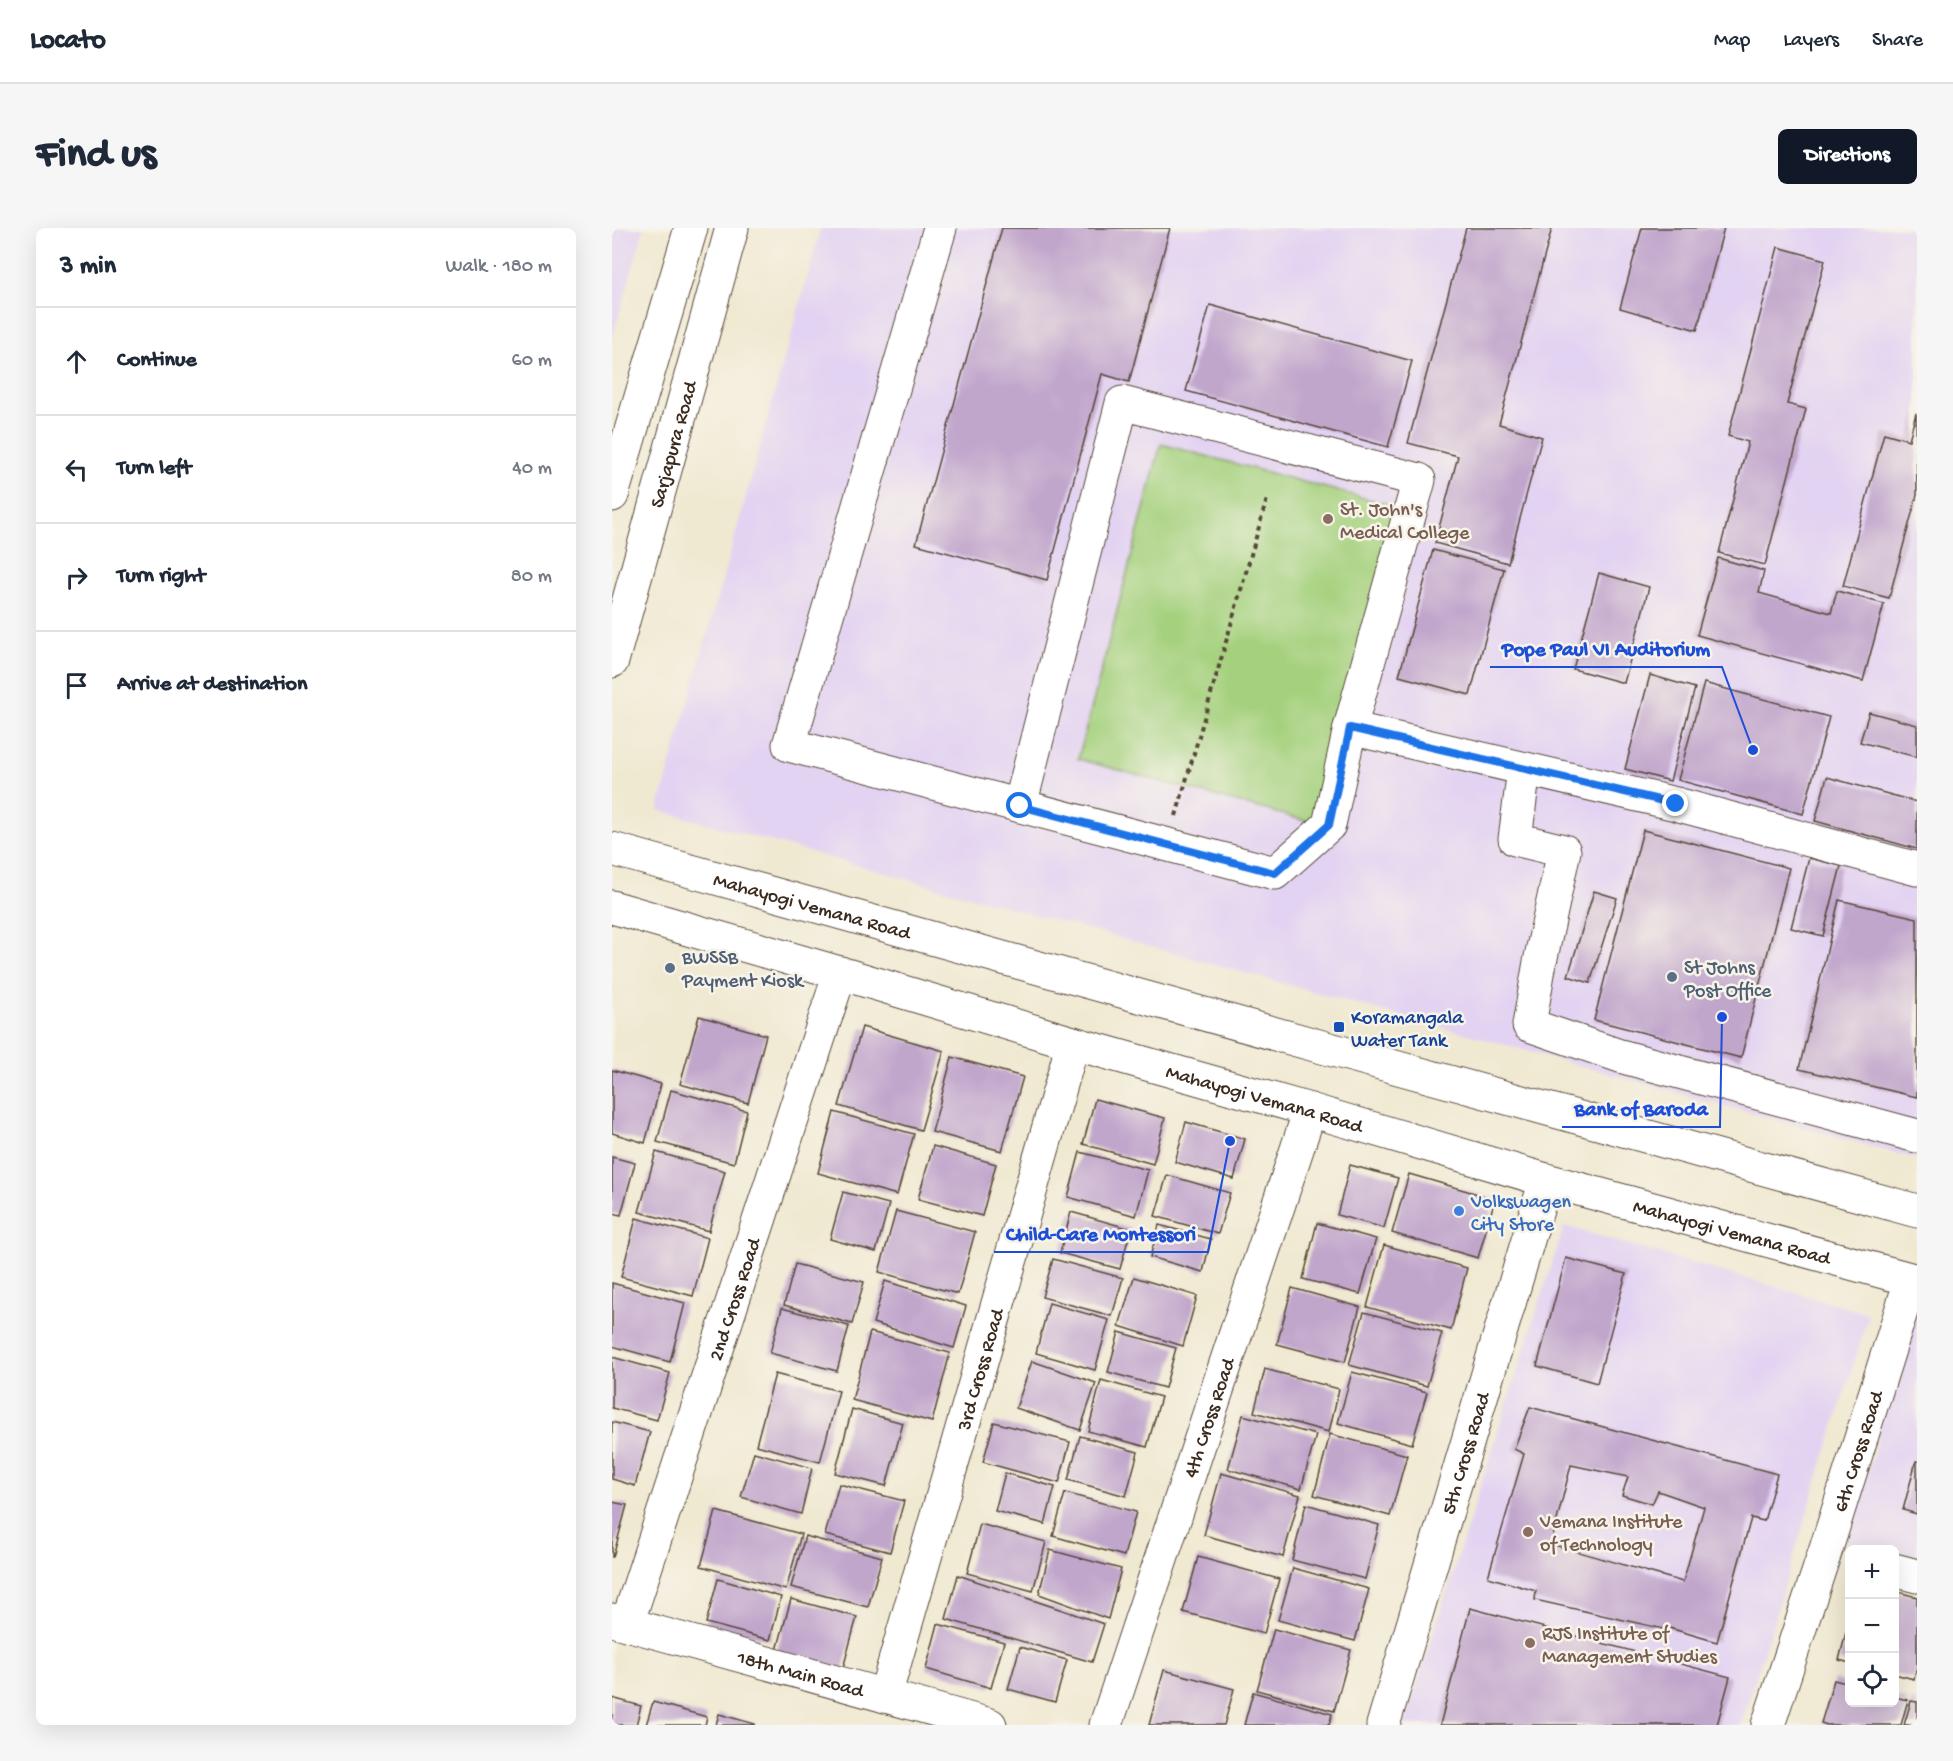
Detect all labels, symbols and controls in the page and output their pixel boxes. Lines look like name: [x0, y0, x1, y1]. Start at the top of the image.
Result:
text: Locato: [30, 25, 106, 58]
text: Map: [1714, 29, 1750, 54]
text: Layers: [1783, 29, 1839, 54]
text: Share: [1872, 29, 1923, 54]
button: Directions: [1778, 129, 1917, 184]
text: Find us: [36, 132, 156, 181]
text: 3 min: [60, 252, 116, 283]
text: Walk · 180 m: [445, 256, 552, 279]
icon: ahead: [60, 345, 93, 378]
text: Continue: [117, 348, 197, 374]
text: 60 m: [512, 350, 552, 373]
street label: Sarjapura Road: [647, 377, 705, 511]
icon: left: [60, 453, 93, 486]
text: Turn left: [117, 456, 191, 482]
text: 40 m: [512, 458, 552, 481]
place label: St. John's Medical College: [1340, 500, 1470, 546]
marker: St. John's Medical College: [1321, 512, 1335, 526]
icon: right: [60, 561, 93, 594]
text: Turn right: [117, 564, 205, 590]
text: 80 m: [511, 566, 552, 589]
callout: Pope Paul VI Auditorium: [1490, 628, 1722, 667]
text: Pope Paul VI Auditorium: [1501, 639, 1710, 664]
icon: arrive: [60, 669, 93, 702]
text: Arrive at destination: [117, 672, 307, 698]
route end: [1662, 790, 1688, 816]
route start: [1006, 792, 1032, 818]
street label: Mahayogi Vemana Road: [710, 870, 915, 947]
place label: BWSSB Payment Kiosk: [681, 948, 805, 994]
place label: St Johns Post Office: [1683, 958, 1772, 1004]
marker: BWSSB Payment Kiosk: [663, 961, 677, 975]
marker: St Johns Post Office: [1665, 970, 1679, 984]
place label: Koramangala Water Tank: [1351, 1008, 1464, 1054]
marker: Koramangala Water Tank: [1332, 1020, 1346, 1034]
street label: Mahayogi Vemana Road: [1163, 1062, 1367, 1141]
callout: Bank of Baroda: [1562, 1088, 1720, 1127]
text: Bank of Baroda: [1573, 1099, 1709, 1124]
place label: Volkswagen City Store: [1470, 1192, 1571, 1238]
street label: Mahayogi Vemana Road: [1630, 1196, 1835, 1272]
marker: Volkswagen City Store: [1452, 1204, 1466, 1218]
callout: Child-Care Montessori: [994, 1213, 1208, 1252]
text: Child-Care Montessori: [1005, 1224, 1196, 1249]
street label: 2nd Cross Road: [706, 1234, 768, 1364]
street label: 3rd Cross Road: [954, 1305, 1011, 1435]
street label: 4th Cross Road: [1181, 1354, 1243, 1481]
street label: 6th Cross Road: [1830, 1387, 1891, 1515]
street label: 5th Cross Road: [1439, 1388, 1497, 1517]
place label: Vemana Institute of Technology: [1539, 1512, 1683, 1558]
marker: Vemana Institute of Technology: [1521, 1525, 1535, 1539]
map controls: [1845, 1545, 1899, 1707]
button: +: [1845, 1545, 1899, 1599]
button: −: [1845, 1599, 1899, 1653]
place label: RJS Institute of Management Studies: [1542, 1624, 1717, 1670]
marker: RJS Institute of Management Studies: [1523, 1636, 1537, 1650]
street label: 18th Main Road: [733, 1647, 868, 1705]
button: locate: [1845, 1653, 1899, 1707]

